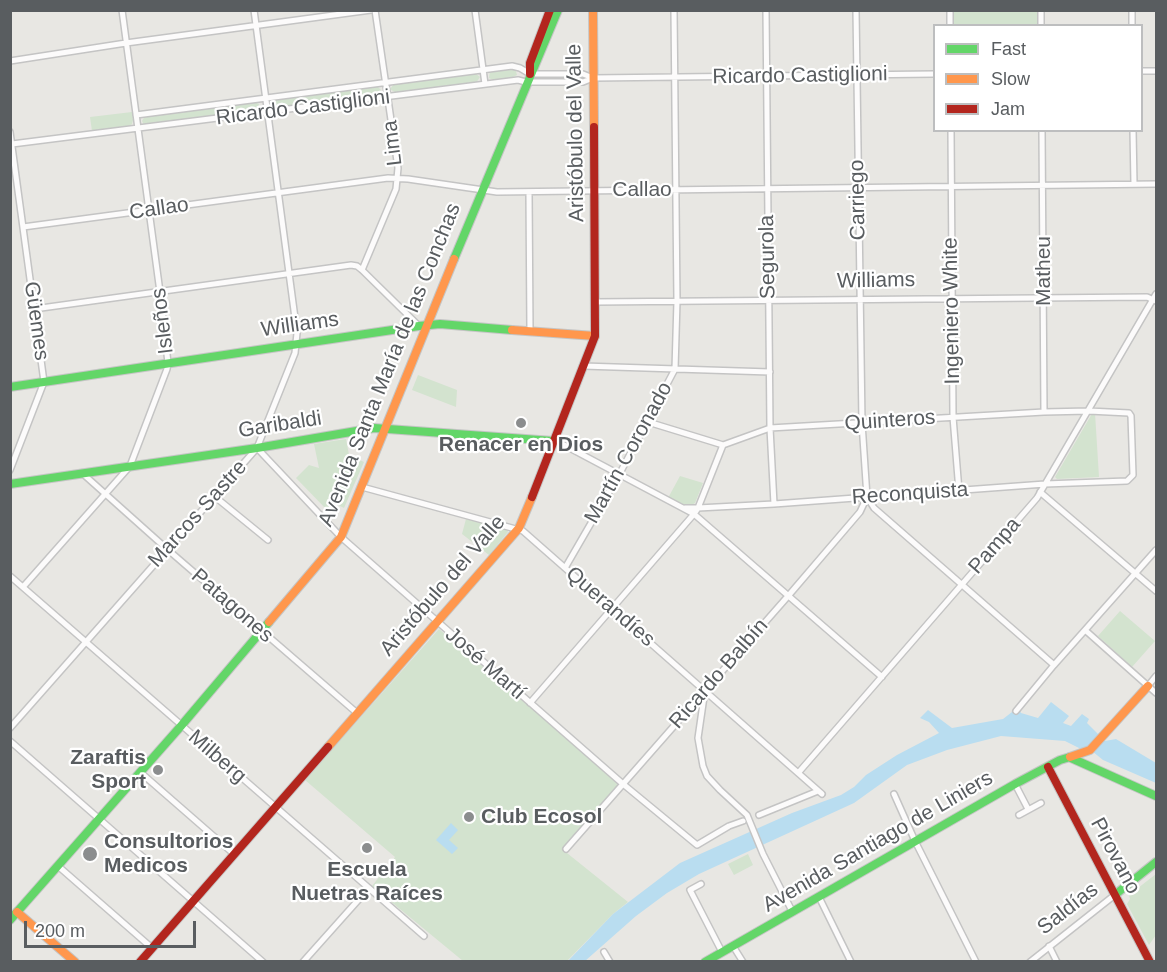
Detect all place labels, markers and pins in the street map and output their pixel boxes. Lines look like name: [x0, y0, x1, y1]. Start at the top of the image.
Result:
marker: Renacer en Dios: [514, 416, 528, 430]
place label: Renacer en Dios: [439, 432, 603, 458]
place label: Zaraftis Sport: [70, 745, 146, 795]
marker: Zaraftis Sport: [151, 763, 165, 777]
place label: Club Ecosol: [481, 804, 602, 830]
marker: Club Ecosol: [462, 810, 476, 824]
place label: Consultorios Medicos: [104, 829, 233, 879]
marker: Escuela Nuetras Raíces: [360, 841, 374, 855]
marker: Consultorios Medicos: [81, 845, 99, 863]
place label: Escuela Nuetras Raíces: [291, 857, 443, 907]

